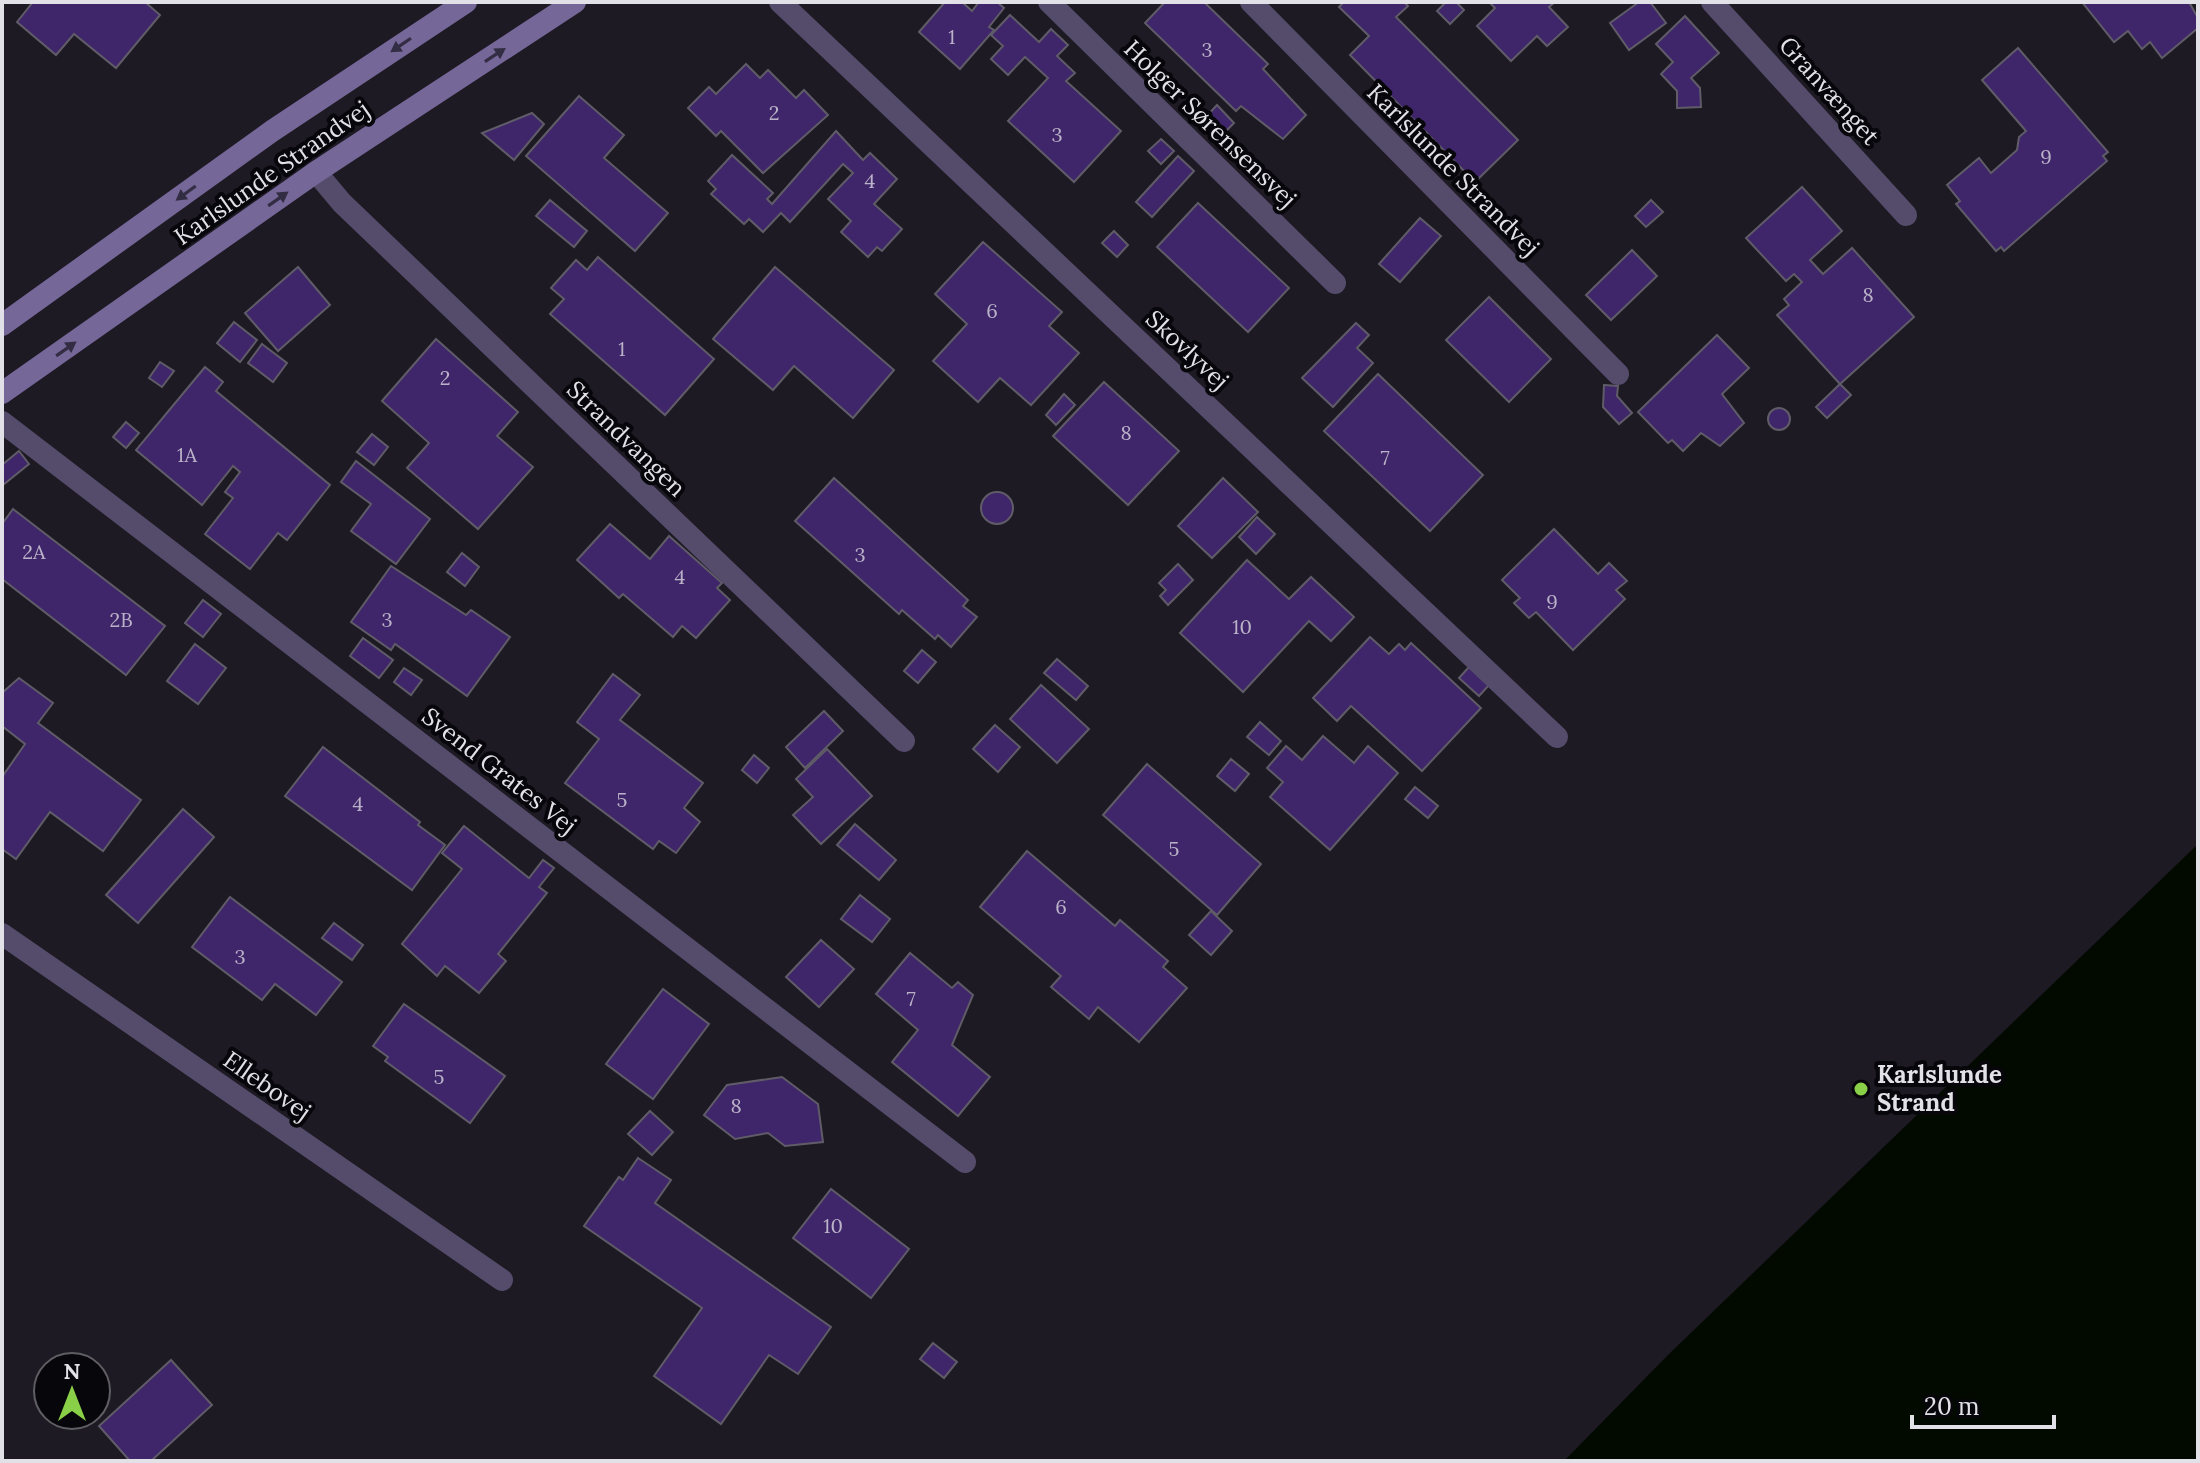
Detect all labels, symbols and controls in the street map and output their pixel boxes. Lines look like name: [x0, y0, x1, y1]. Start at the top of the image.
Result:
house number: 1: [948, 24, 956, 49]
street label: Granvænget: [1773, 30, 1887, 152]
street label: Holger Sørensensvej: [1118, 33, 1303, 214]
house number: 3: [1201, 37, 1213, 62]
one-way arrow: [390, 38, 411, 53]
one-way arrow: [484, 47, 505, 62]
street label: Karlslunde Strandvej: [1361, 77, 1546, 262]
street label: Karlslunde Strandvej: [168, 94, 375, 252]
house number: 2: [769, 100, 779, 125]
house number: 3: [1051, 122, 1063, 147]
house number: 9: [2040, 144, 2052, 169]
house number: 4: [865, 168, 876, 193]
one-way arrow: [176, 184, 197, 200]
one-way arrow: [268, 192, 289, 207]
house number: 8: [1862, 282, 1874, 307]
house number: 6: [986, 298, 998, 323]
street label: Skovlyvej: [1139, 303, 1235, 396]
house number: 1: [618, 336, 626, 361]
one-way arrow: [55, 341, 76, 357]
house number: 2: [440, 365, 450, 390]
street label: Strandvangen: [560, 374, 692, 503]
house number: 8: [1120, 420, 1132, 445]
house number: 1A: [177, 442, 197, 467]
house number: 7: [1380, 445, 1390, 470]
house number: 2A: [22, 539, 46, 564]
house number: 3: [854, 542, 866, 567]
house number: 4: [675, 564, 686, 589]
house number: 9: [1546, 589, 1558, 614]
house number: 2B: [109, 607, 133, 632]
house number: 3: [381, 607, 393, 632]
house number: 10: [1232, 614, 1252, 639]
street label: Svend Grates Vej: [416, 700, 583, 841]
house number: 5: [617, 787, 627, 812]
house number: 4: [353, 791, 364, 816]
house number: 5: [1169, 836, 1179, 861]
house number: 6: [1055, 894, 1067, 919]
house number: 3: [234, 944, 246, 969]
house number: 7: [906, 986, 916, 1011]
street label: Ellebovej: [217, 1044, 317, 1127]
place label: Karlslunde Strand: [1877, 1059, 2002, 1118]
house number: 5: [434, 1064, 444, 1089]
marker: Karlslunde Strand: [1852, 1080, 1870, 1098]
house number: 8: [730, 1093, 742, 1118]
house number: 10: [823, 1213, 843, 1238]
north arrow: [32, 1351, 112, 1431]
text: N: [63, 1357, 81, 1385]
scale bar: [1912, 1379, 2054, 1429]
text: 20 m: [1924, 1391, 1980, 1422]

